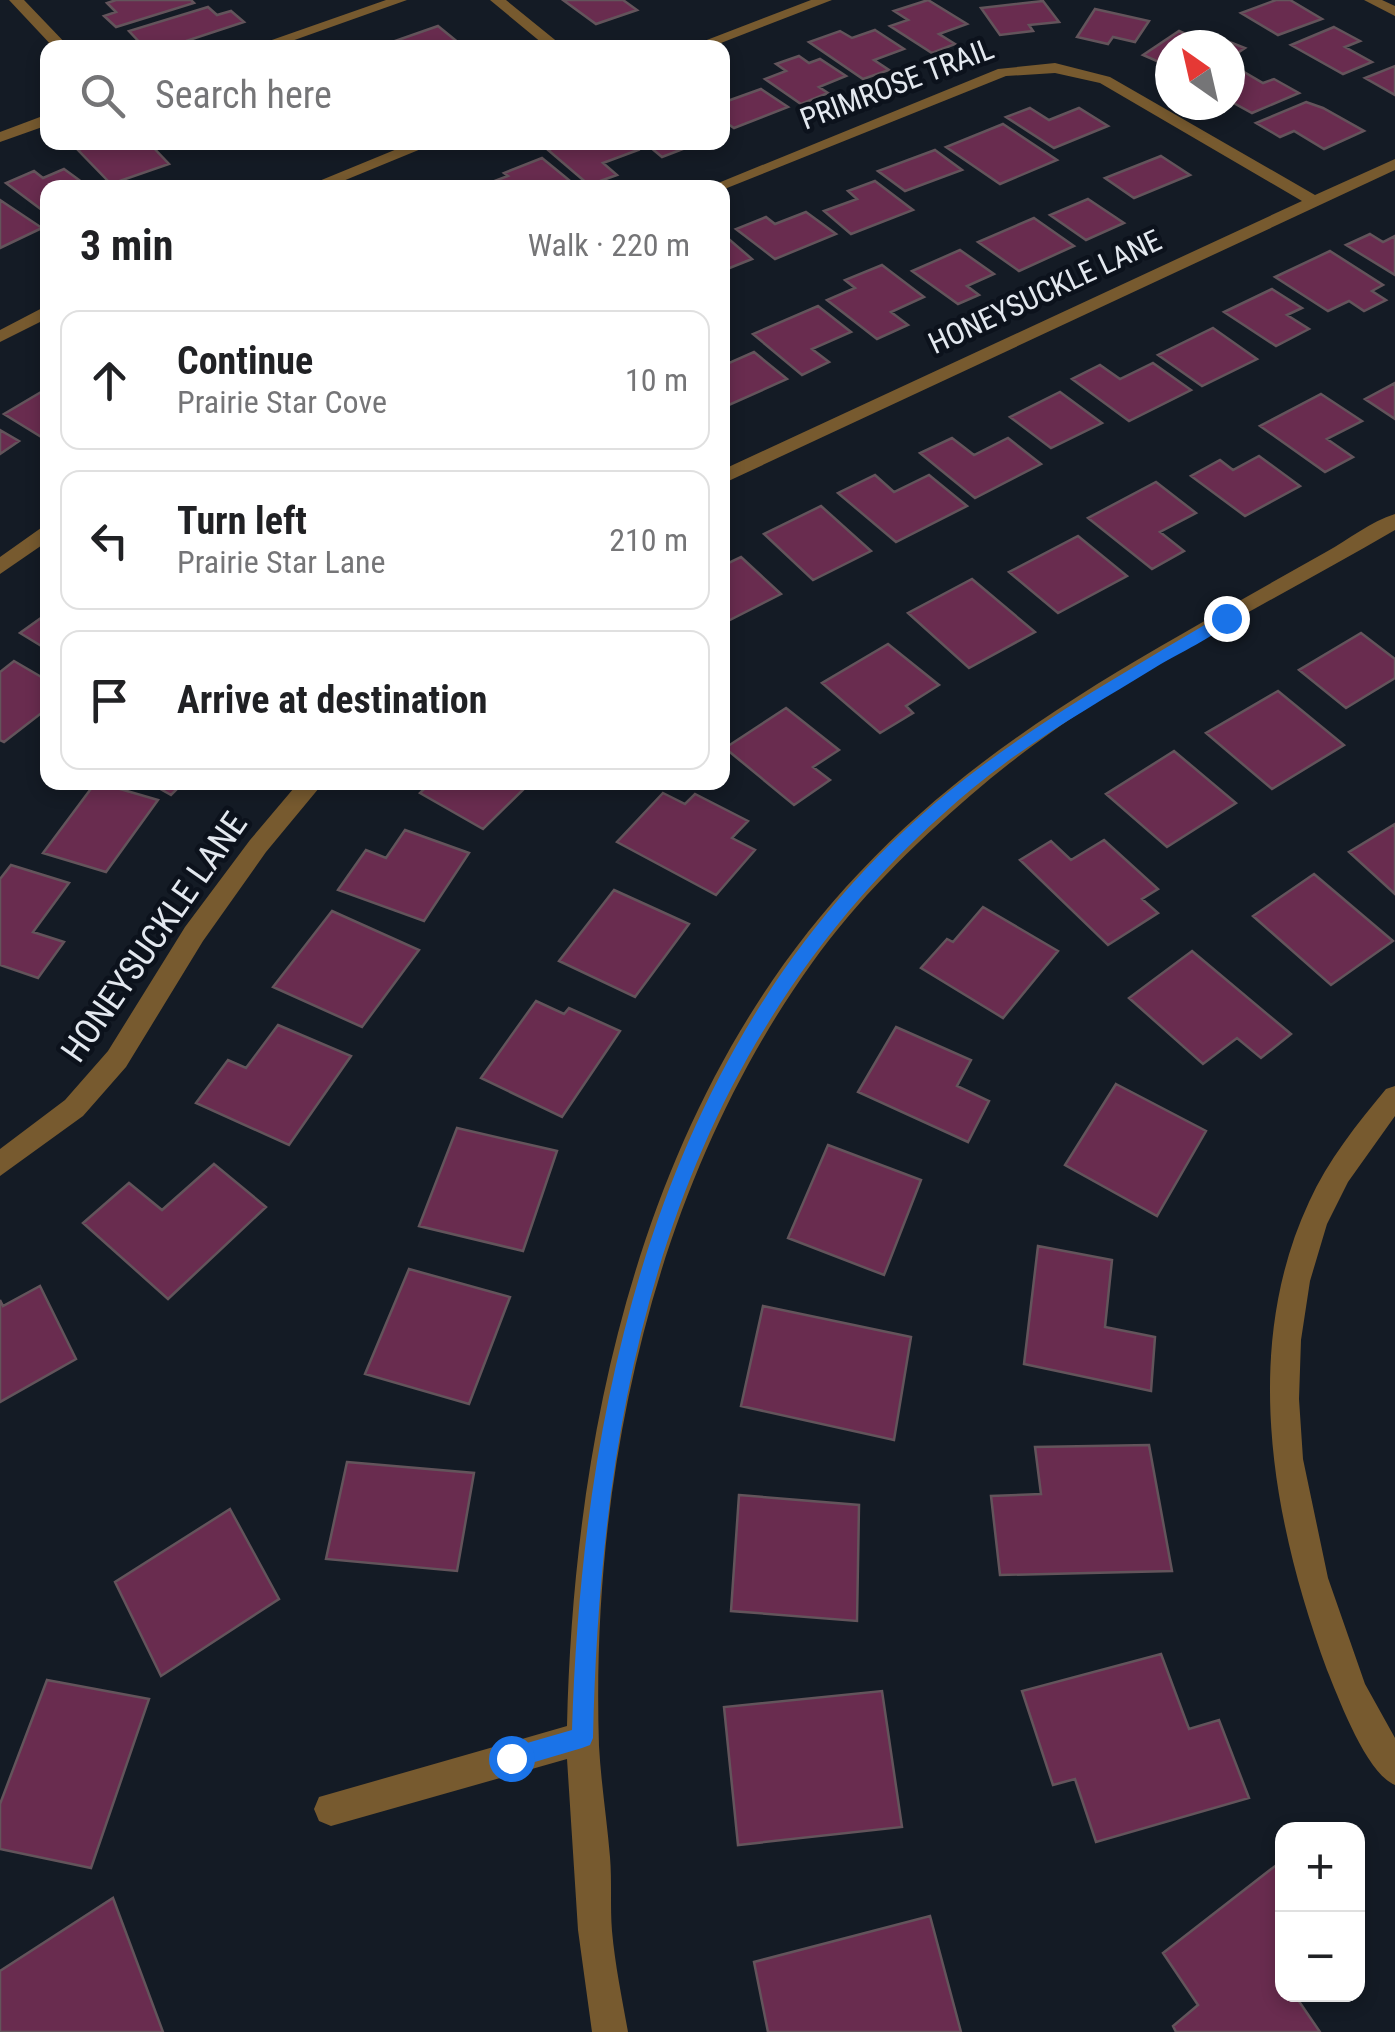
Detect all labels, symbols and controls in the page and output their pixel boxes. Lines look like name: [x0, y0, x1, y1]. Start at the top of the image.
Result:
north arrow: [1155, 30, 1245, 120]
street label: PRIMROSE TRAIL: [795, 31, 998, 136]
search box: [40, 40, 730, 150]
icon: search: [75, 68, 130, 123]
text: Search here: [155, 73, 332, 117]
text: 3 min: [80, 221, 173, 270]
street label: HONEYSUCKLE LANE: [923, 222, 1167, 361]
text: Walk · 220 m: [528, 226, 690, 264]
text: Continue: [177, 339, 313, 383]
icon: ahead: [82, 353, 137, 408]
text: 10 m: [625, 361, 688, 399]
text: Prairie Star Cove: [177, 383, 387, 421]
text: Turn left: [177, 499, 307, 543]
icon: left: [82, 513, 137, 568]
text: 210 m: [609, 521, 688, 559]
text: Prairie Star Lane: [177, 543, 386, 581]
route end: [1204, 596, 1250, 642]
icon: arrive: [82, 673, 137, 728]
text: Arrive at destination: [177, 678, 487, 722]
street label: HONEYSUCKLE LANE: [53, 805, 256, 1070]
route start: [489, 1736, 535, 1782]
map controls: [1275, 1822, 1365, 2002]
button: +: [1275, 1822, 1365, 1912]
button: −: [1275, 1912, 1365, 2002]

